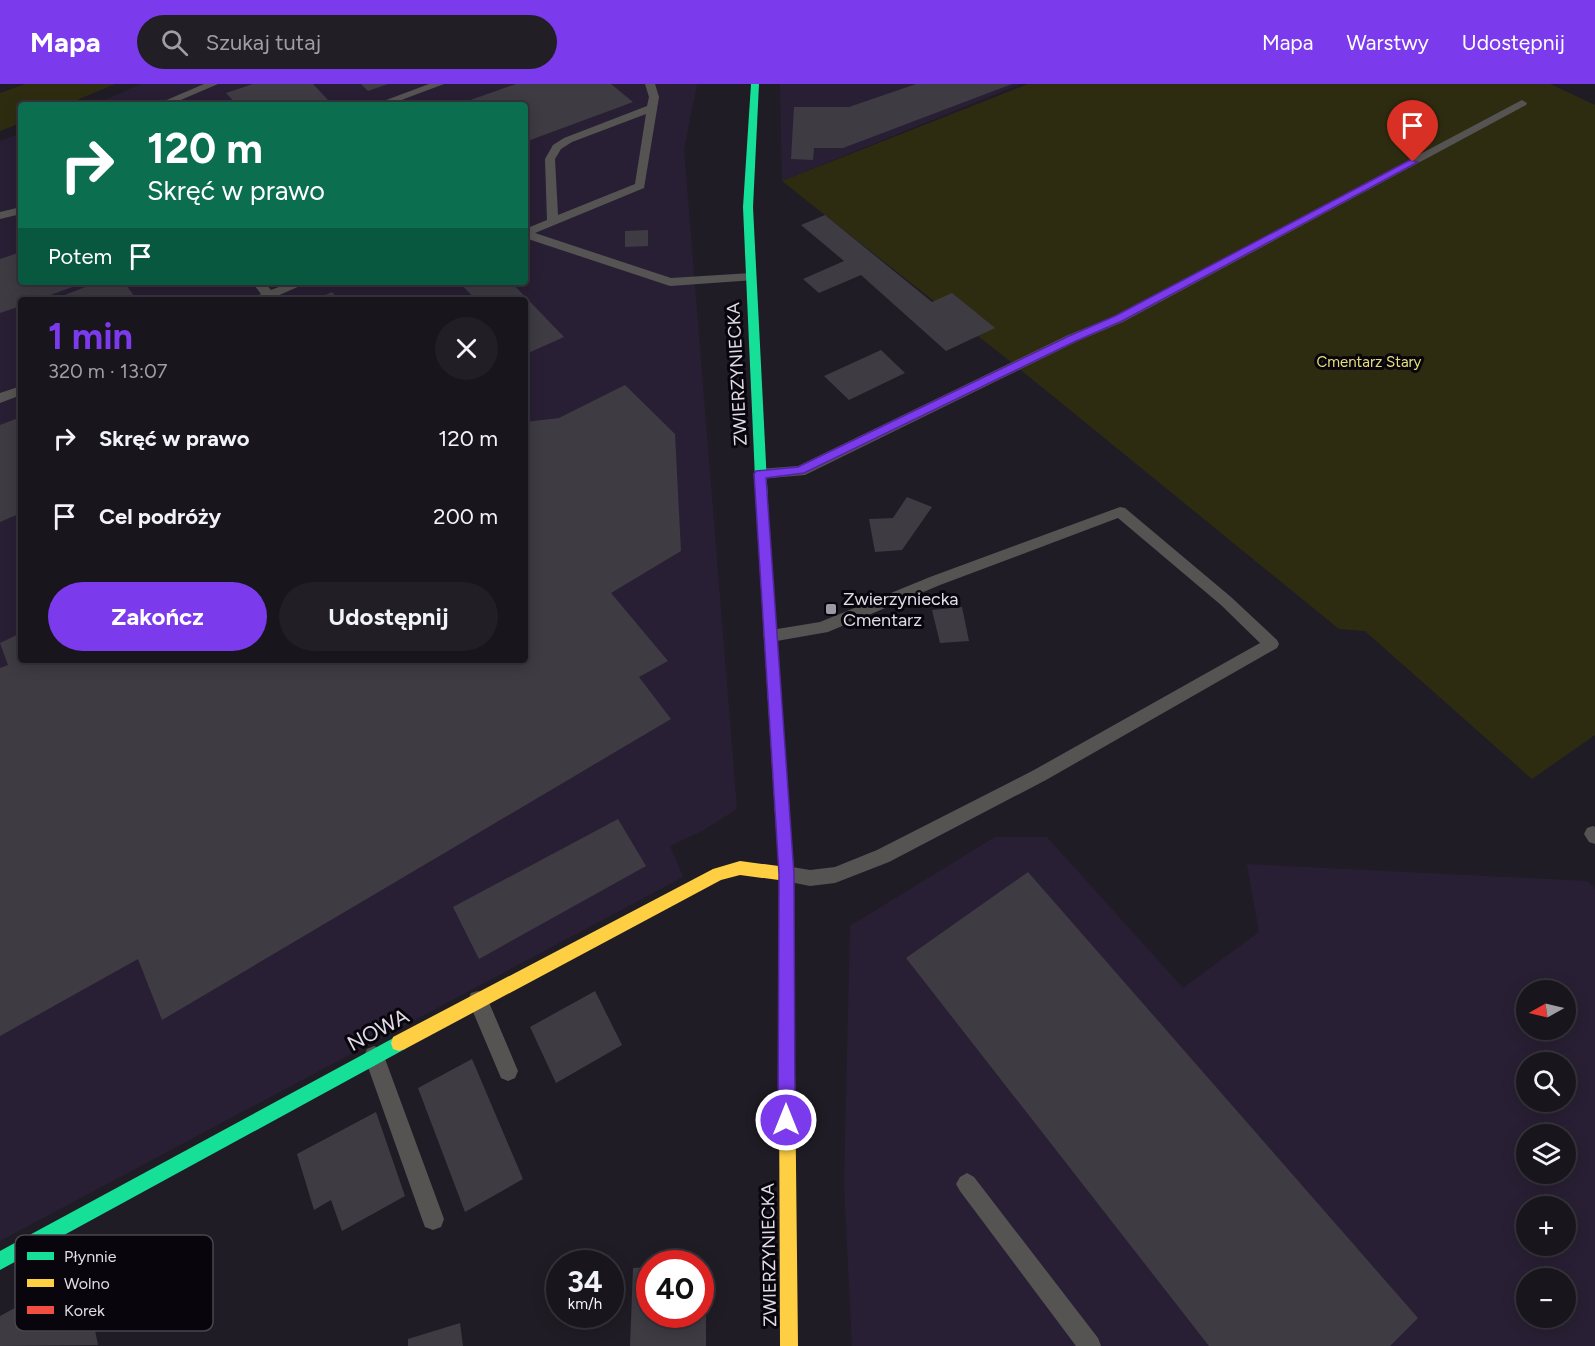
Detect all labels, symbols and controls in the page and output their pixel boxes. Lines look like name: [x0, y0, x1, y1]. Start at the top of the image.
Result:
search box: [137, 15, 557, 69]
text: Mapa: [30, 25, 101, 59]
icon: search: [158, 26, 191, 59]
text: Szukaj tutaj: [206, 29, 321, 56]
text: Mapa: [1262, 30, 1313, 55]
text: Warstwy: [1346, 30, 1429, 55]
text: Udostępnij: [1462, 30, 1565, 55]
pin: [1387, 100, 1438, 162]
icon: arrive: [1396, 109, 1429, 142]
text: 120 m: [147, 123, 263, 174]
icon: right: [48, 126, 126, 204]
text: Skręć w prawo: [147, 174, 325, 207]
icon: arrive: [124, 240, 157, 273]
text: Potem: [48, 243, 112, 270]
street label: ZWIERZYNIECKA: [722, 302, 752, 446]
text: 1 min: [48, 315, 133, 358]
button: close: [435, 317, 498, 380]
park label: Cmentarz Stary: [1316, 353, 1422, 371]
text: 320 m · 13:07: [48, 359, 168, 383]
icon: right: [48, 422, 81, 455]
text: Skręć w prawo: [99, 425, 249, 452]
text: 120 m: [438, 425, 498, 452]
icon: arrive: [48, 500, 81, 533]
text: Cel podróży: [99, 503, 221, 530]
text: 200 m: [433, 503, 498, 530]
button: Zakończ: [48, 582, 267, 651]
button: Udostępnij: [279, 582, 498, 651]
place label: Zwierzyniecka Cmentarz: [843, 588, 959, 631]
marker: Zwierzyniecka Cmentarz: [824, 602, 838, 616]
north arrow: [1516, 980, 1576, 1040]
map controls: [1516, 980, 1576, 1328]
street label: NOWA: [343, 1003, 413, 1056]
button: search: [1516, 1052, 1576, 1112]
position arrow: [754, 1088, 818, 1152]
button: layers: [1516, 1124, 1576, 1184]
street label: ZWIERZYNIECKA: [757, 1183, 781, 1327]
button: +: [1516, 1196, 1576, 1256]
legend: [15, 1235, 213, 1331]
text: Płynnie: [64, 1247, 117, 1266]
speed limit sign: 40: [636, 1250, 714, 1328]
text: 34: [567, 1263, 603, 1300]
button: −: [1516, 1268, 1576, 1328]
text: Wolno: [64, 1274, 110, 1293]
text: km/h: [568, 1295, 602, 1313]
text: Korek: [64, 1301, 105, 1320]

